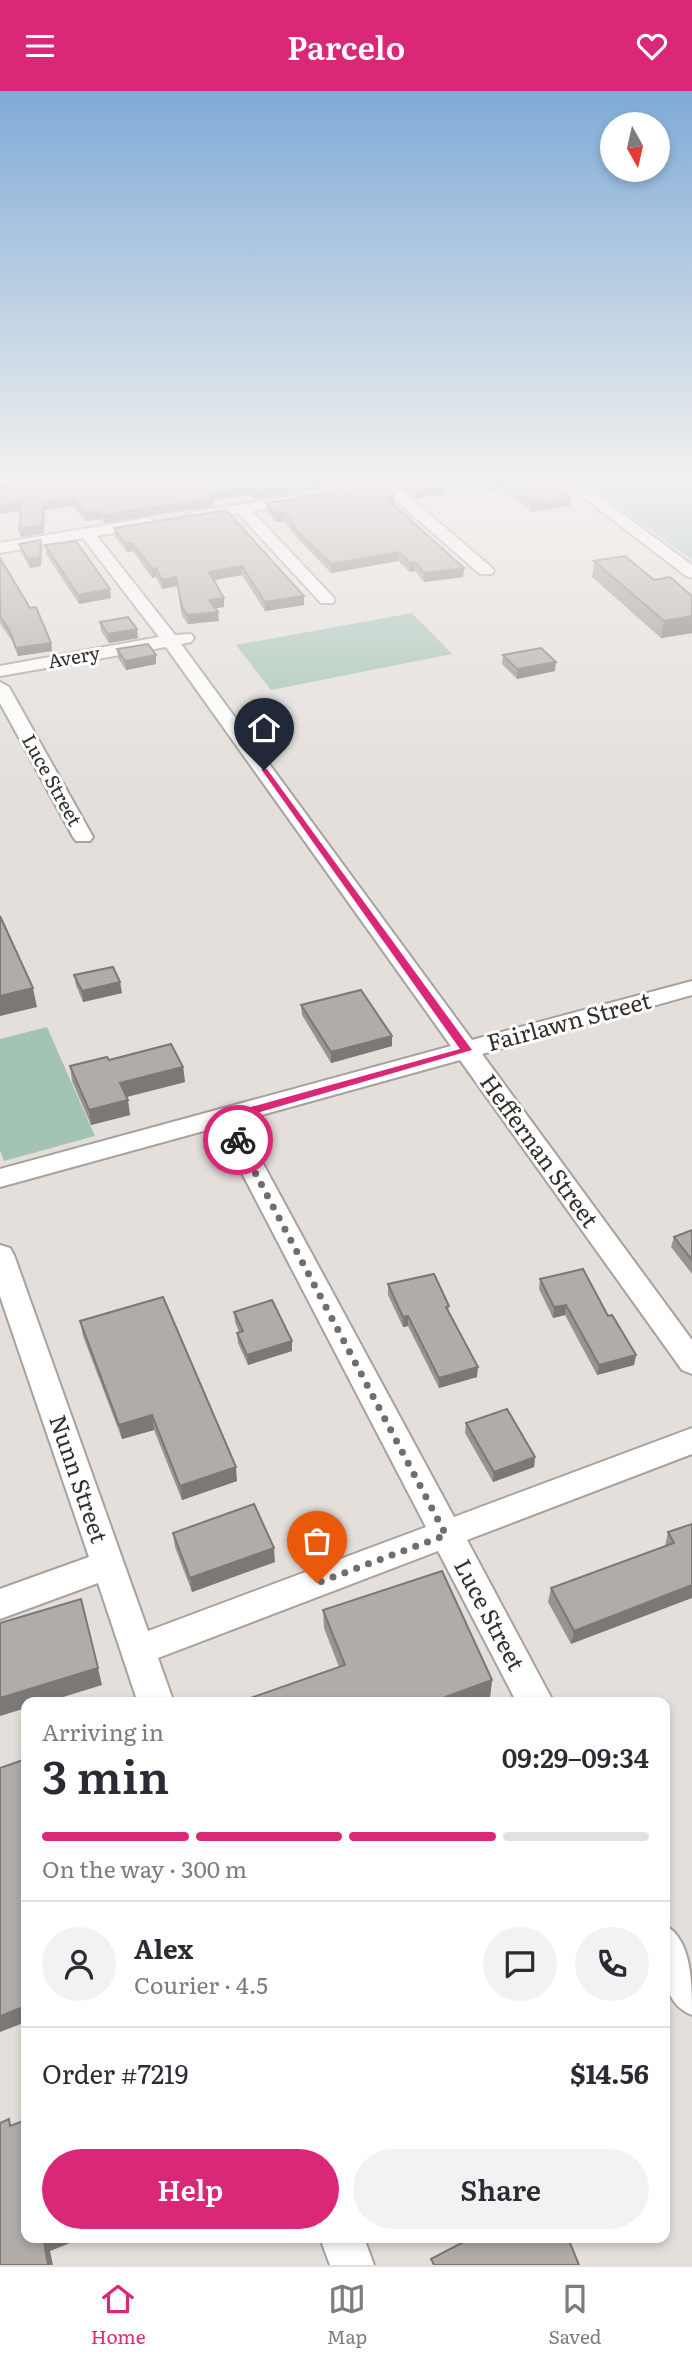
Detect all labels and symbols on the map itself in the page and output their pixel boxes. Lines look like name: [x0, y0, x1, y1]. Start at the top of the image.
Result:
north arrow: [600, 112, 670, 182]
street label: Avery: [45, 638, 102, 674]
pin: [234, 698, 294, 770]
street label: Luce Street: [16, 728, 90, 831]
street label: Fairlawn Street: [483, 982, 655, 1058]
street label: Heffernan Street: [473, 1066, 609, 1234]
courier: [203, 1105, 273, 1175]
street label: Nunn Street: [42, 1410, 118, 1548]
pin: [287, 1511, 347, 1583]
street label: Luce Street: [447, 1552, 535, 1677]

